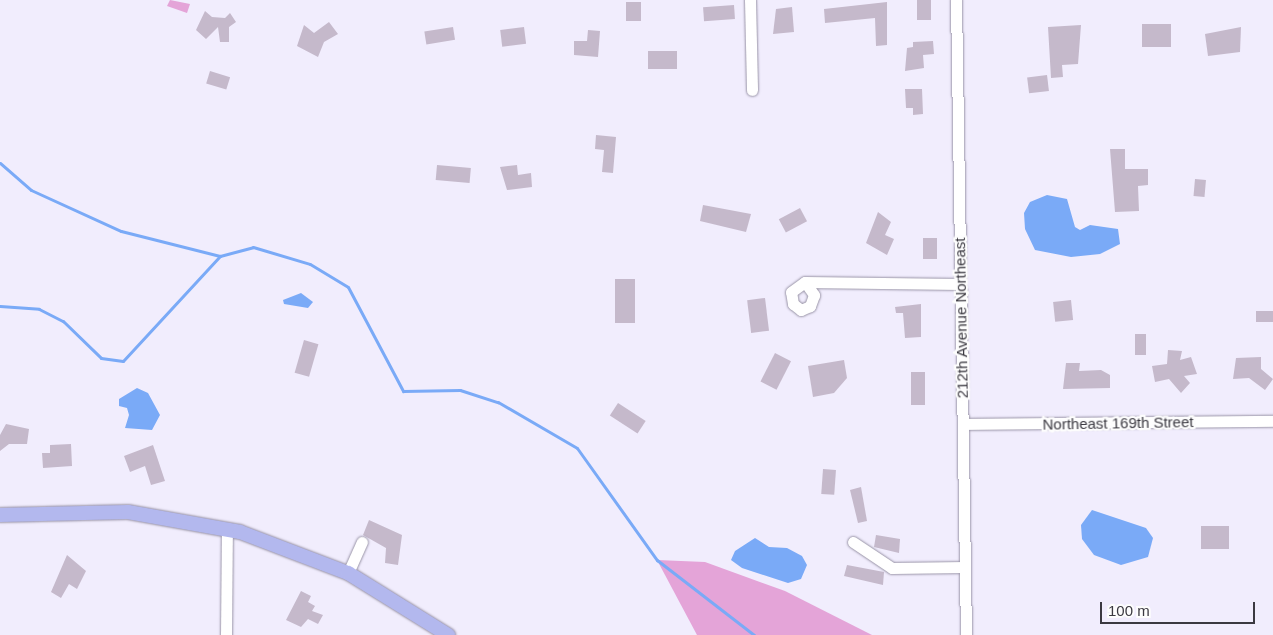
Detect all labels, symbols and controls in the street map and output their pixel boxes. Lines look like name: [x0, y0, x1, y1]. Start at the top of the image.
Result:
street label: 212th Avenue Northeast: [951, 237, 971, 399]
street label: Northeast 169th Street: [1042, 413, 1194, 433]
scale bar: [1103, 592, 1258, 624]
text: 100 m: [1108, 602, 1150, 619]

